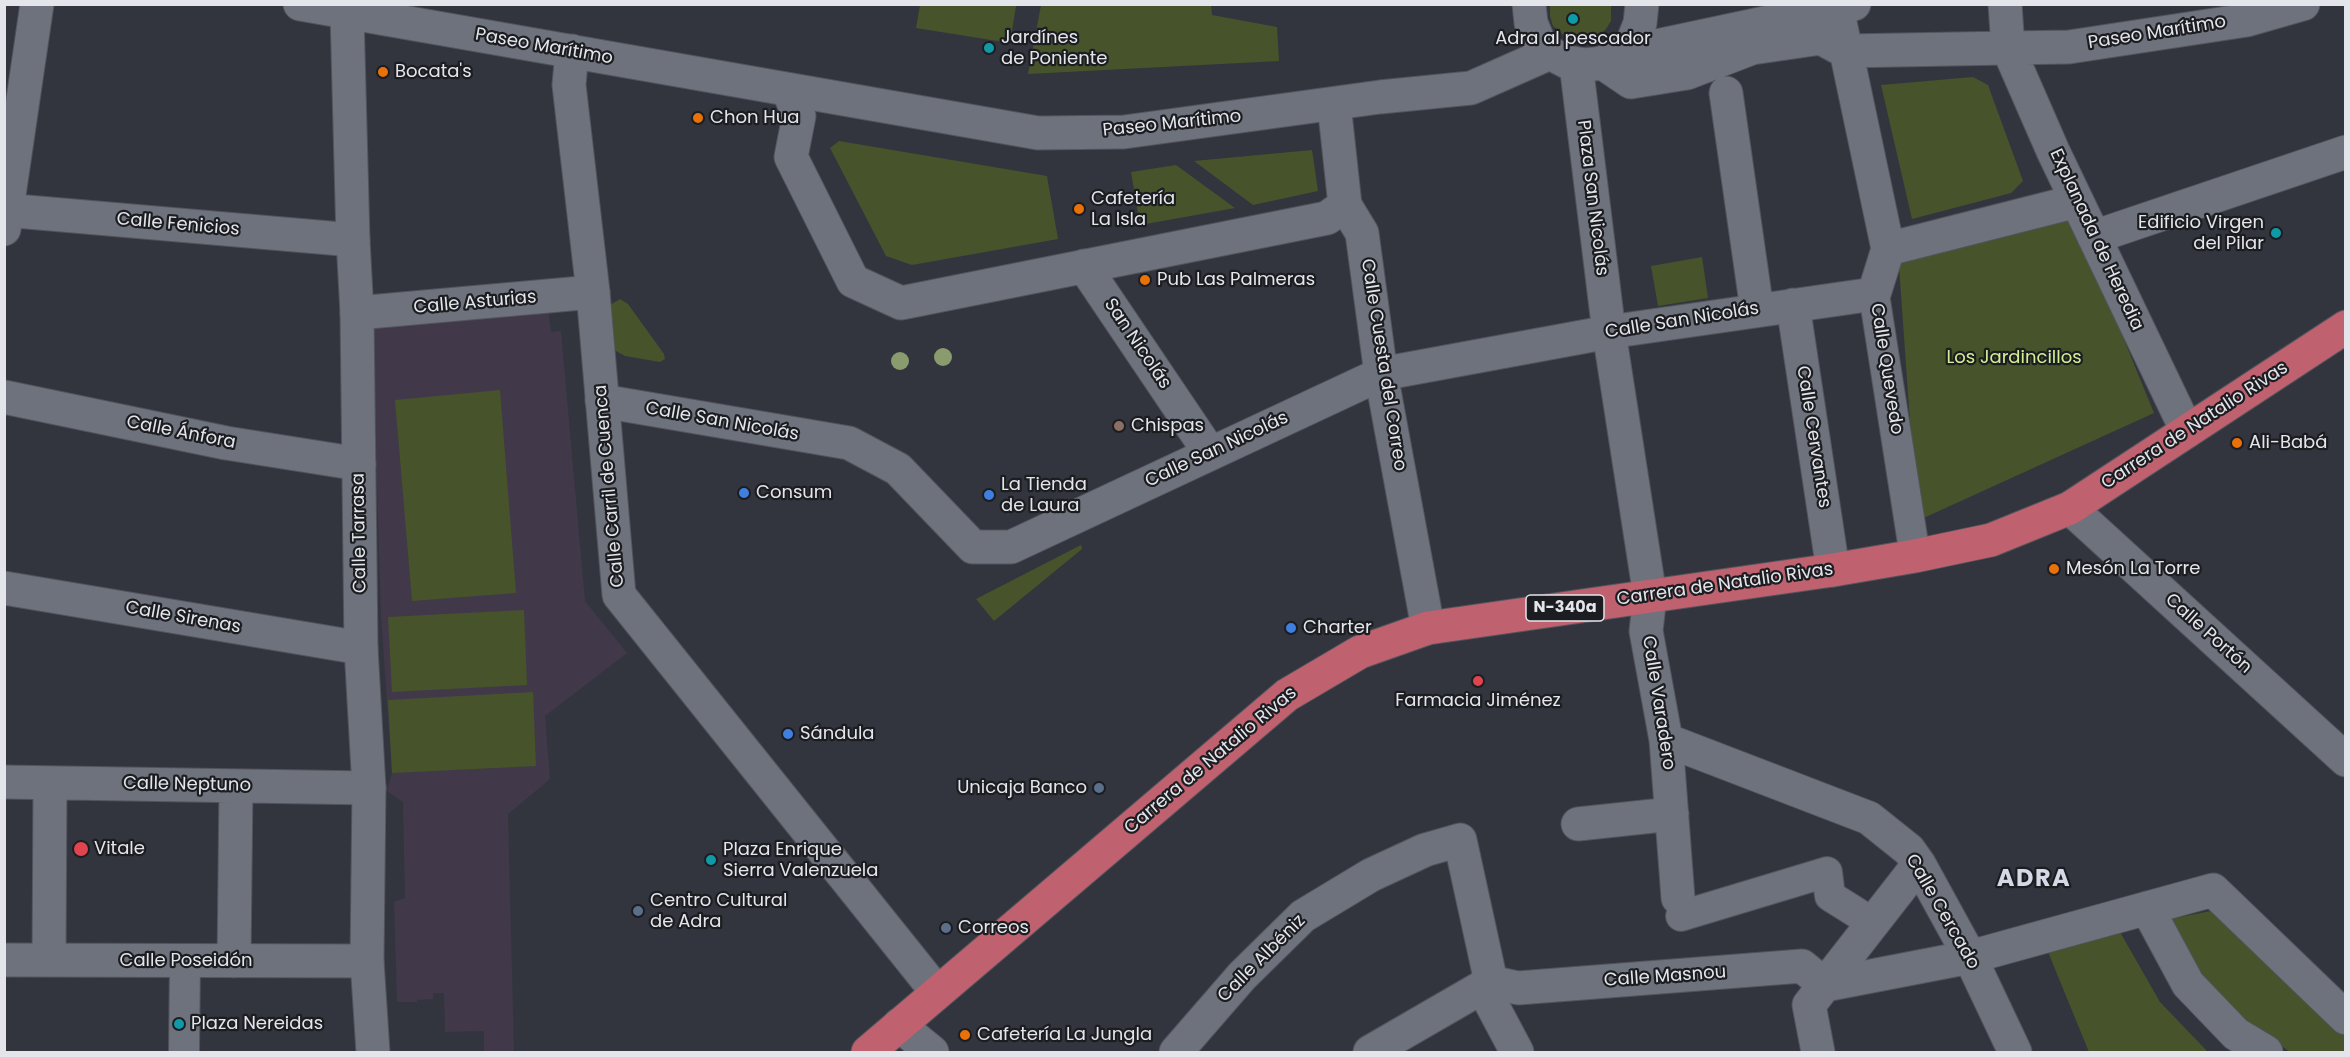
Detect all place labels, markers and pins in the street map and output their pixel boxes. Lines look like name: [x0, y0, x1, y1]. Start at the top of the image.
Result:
marker: Adra al pescador: [1566, 12, 1580, 26]
place label: Jardínes de Poniente: [1001, 27, 1107, 70]
place label: Adra al pescador: [1495, 28, 1651, 50]
marker: Jardínes de Poniente: [982, 41, 996, 55]
place label: Bocata's: [395, 61, 472, 83]
marker: Bocata's: [376, 65, 390, 79]
place label: Chon Hua: [710, 107, 799, 129]
marker: Chon Hua: [691, 111, 705, 125]
place label: Cafetería La Isla: [1091, 188, 1175, 230]
marker: Cafetería La Isla: [1072, 202, 1086, 216]
place label: Edificio Virgen del Pilar: [2138, 212, 2264, 254]
marker: Edificio Virgen del Pilar: [2269, 226, 2283, 240]
place label: Pub Las Palmeras: [1157, 269, 1315, 291]
marker: Pub Las Palmeras: [1138, 273, 1152, 287]
place label: Chispas: [1131, 415, 1204, 437]
marker: Chispas: [1112, 419, 1126, 433]
place label: Ali-Babá: [2249, 432, 2327, 454]
marker: Ali-Babá: [2230, 436, 2244, 450]
place label: La Tienda de Laura: [1001, 474, 1087, 516]
place label: Consum: [756, 482, 832, 504]
marker: Consum: [737, 486, 751, 500]
marker: La Tienda de Laura: [982, 488, 996, 502]
place label: Mesón La Torre: [2066, 558, 2200, 580]
marker: Mesón La Torre: [2047, 562, 2061, 576]
place label: Charter: [1303, 617, 1372, 639]
marker: Charter: [1284, 621, 1298, 635]
marker: Farmacia Jiménez: [1471, 674, 1485, 688]
place label: Farmacia Jiménez: [1395, 690, 1561, 712]
place label: Sándula: [800, 723, 875, 745]
marker: Sándula: [781, 727, 795, 741]
place label: Unicaja Banco: [957, 777, 1087, 799]
marker: Unicaja Banco: [1092, 781, 1106, 795]
place label: Vitale: [94, 838, 145, 860]
place label: Plaza Enrique Sierra Valenzuela: [723, 839, 878, 882]
marker: Vitale: [72, 840, 90, 858]
marker: Plaza Enrique Sierra Valenzuela: [704, 853, 718, 867]
place label: Centro Cultural de Adra: [650, 890, 787, 932]
marker: Centro Cultural de Adra: [631, 904, 645, 918]
place label: Correos: [958, 917, 1029, 939]
marker: Correos: [939, 921, 953, 935]
place label: Plaza Nereidas: [191, 1013, 323, 1035]
marker: Plaza Nereidas: [172, 1017, 186, 1031]
place label: Cafetería La Jungla: [977, 1024, 1152, 1046]
marker: Cafetería La Jungla: [958, 1028, 972, 1042]

